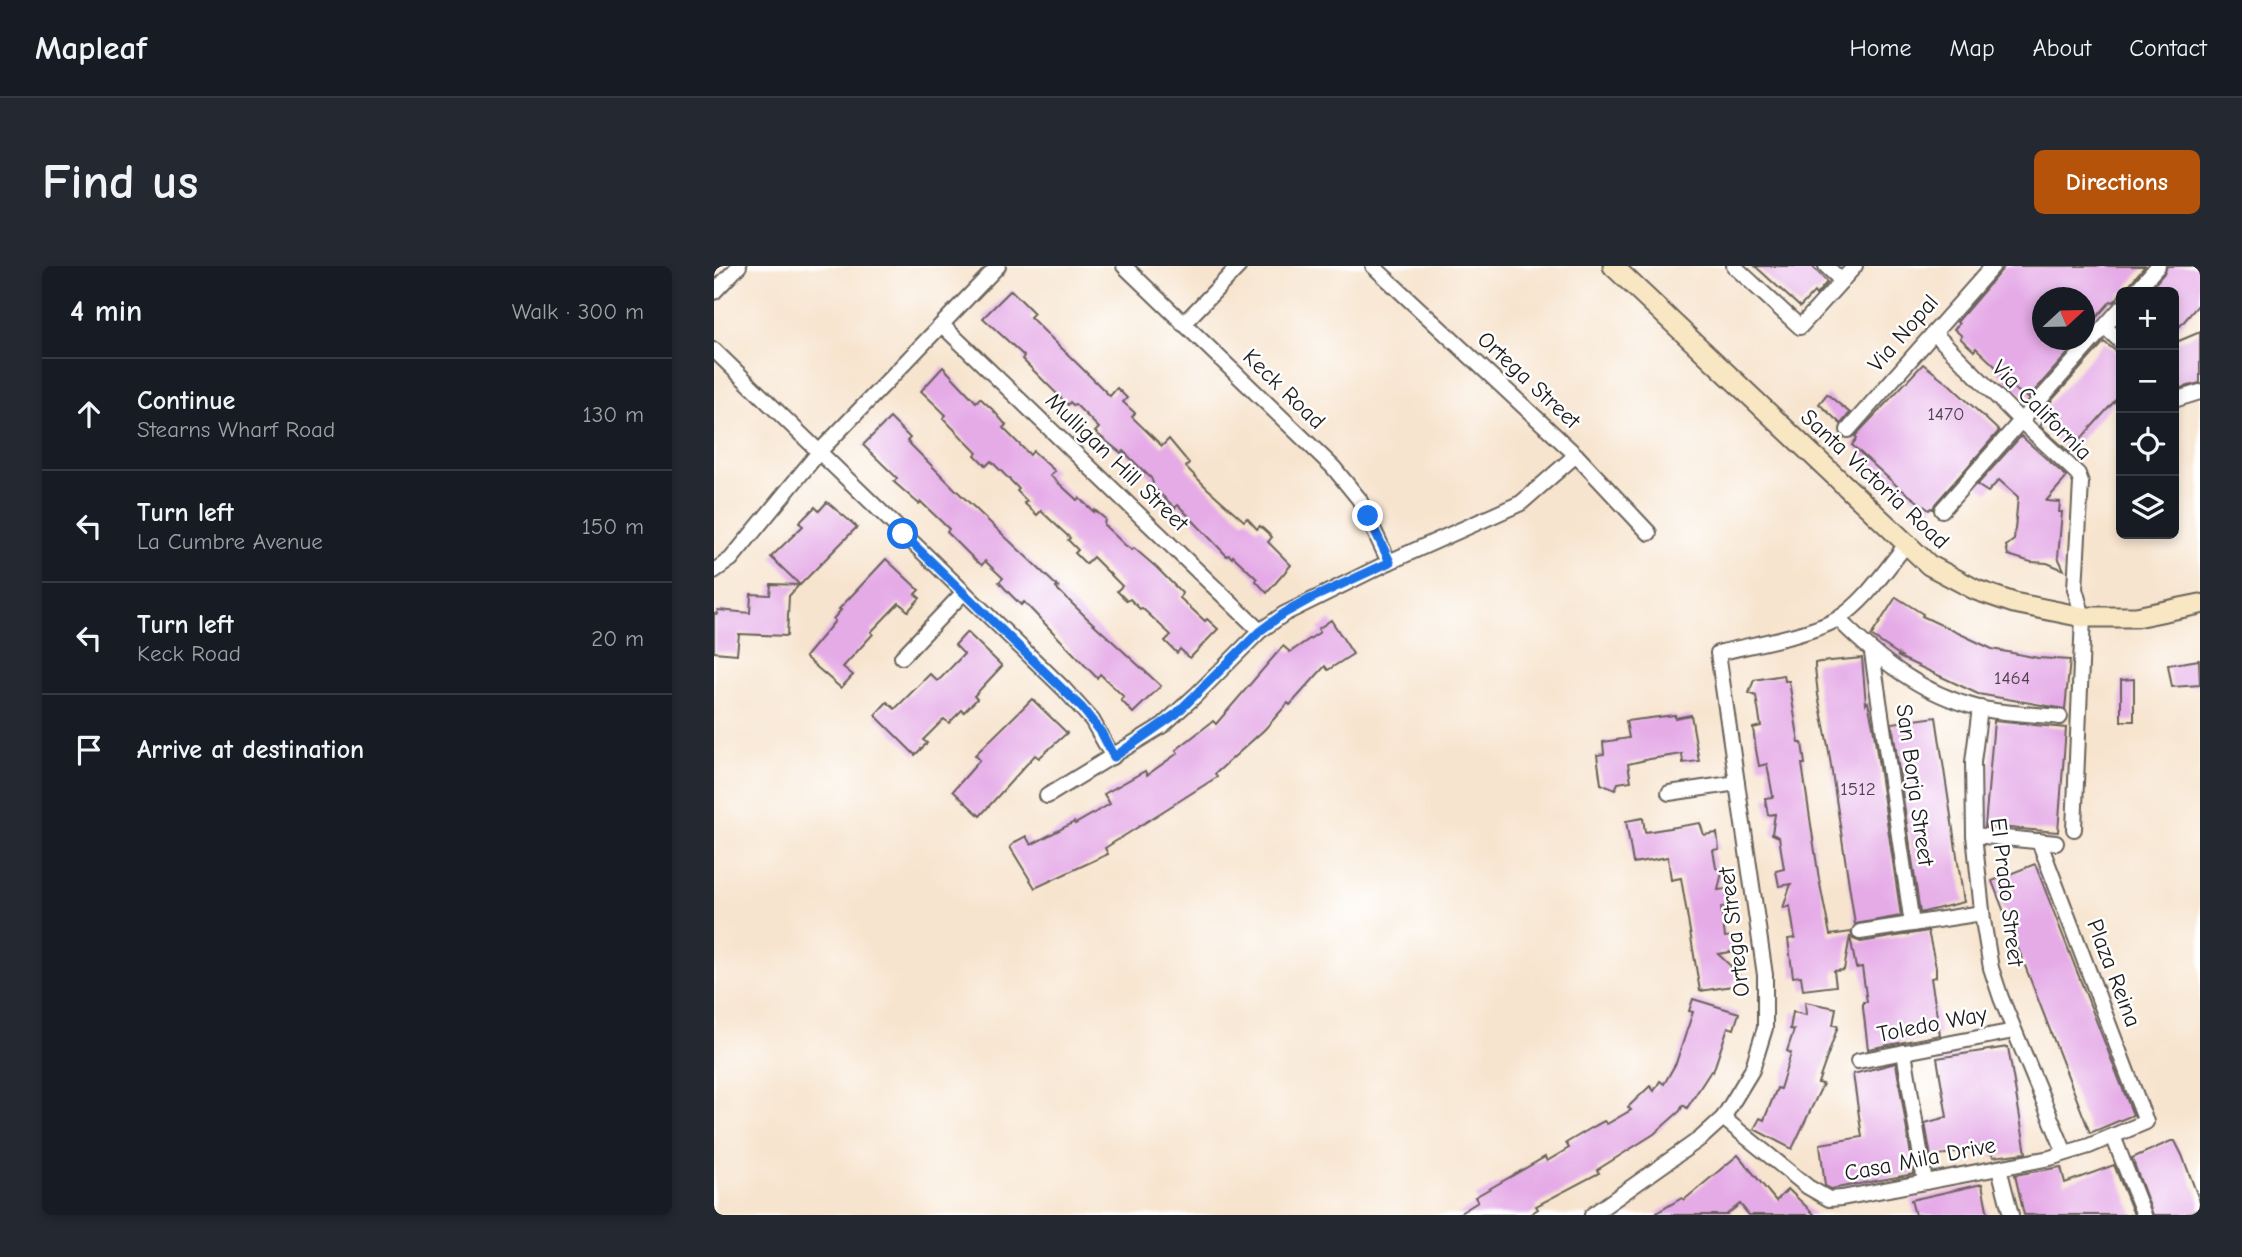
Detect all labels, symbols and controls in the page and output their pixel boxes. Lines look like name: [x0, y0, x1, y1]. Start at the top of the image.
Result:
text: Mapleaf: [35, 29, 147, 67]
text: Home: [1850, 34, 1911, 62]
text: Map: [1949, 34, 1995, 62]
text: About: [2033, 34, 2091, 62]
text: Contact: [2129, 34, 2207, 62]
button: Directions: [2034, 150, 2200, 214]
text: Find us: [42, 154, 198, 210]
north arrow: [2032, 287, 2095, 350]
map controls: [2116, 287, 2179, 539]
button: +: [2116, 287, 2179, 350]
street label: Via Nopal: [1862, 289, 1944, 377]
text: 4 min: [70, 294, 142, 329]
text: Walk · 300 m: [512, 298, 644, 325]
street label: Ortega Street: [1472, 326, 1587, 435]
street label: Keck Road: [1237, 343, 1331, 435]
button: −: [2116, 350, 2179, 413]
street label: Via California: [1986, 354, 2098, 466]
text: Continue: [137, 386, 235, 416]
street label: Mulligan Hill Street: [1040, 387, 1195, 538]
icon: ahead: [70, 395, 108, 433]
text: 130 m: [583, 401, 644, 428]
street label: Santa Victoria Road: [1795, 403, 1955, 555]
house number: 1470: [1927, 403, 1965, 425]
button: locate: [2116, 413, 2179, 476]
text: Stearns Wharf Road: [137, 416, 335, 443]
button: layers: [2116, 476, 2179, 539]
text: Turn left: [137, 498, 234, 528]
route end: [1352, 500, 1383, 531]
icon: left: [70, 507, 108, 545]
text: 150 m: [582, 513, 644, 540]
route start: [887, 518, 918, 549]
text: La Cumbre Avenue: [137, 528, 323, 555]
text: Turn left: [137, 610, 234, 640]
icon: left: [70, 619, 108, 657]
text: 20 m: [591, 625, 644, 652]
text: Keck Road: [137, 640, 241, 667]
house number: 1464: [1994, 667, 2030, 689]
street label: San Borja Street: [1890, 702, 1940, 869]
icon: arrive: [70, 731, 108, 769]
text: Arrive at destination: [137, 735, 364, 765]
house number: 1512: [1840, 778, 1876, 800]
street label: El Prado Street: [1984, 816, 2030, 969]
street label: Ortega Street: [1712, 864, 1755, 999]
street label: Plaza Reina: [2081, 915, 2147, 1031]
street label: Toledo Way: [1875, 1000, 1990, 1048]
street label: Casa Mila Drive: [1842, 1131, 1998, 1187]

